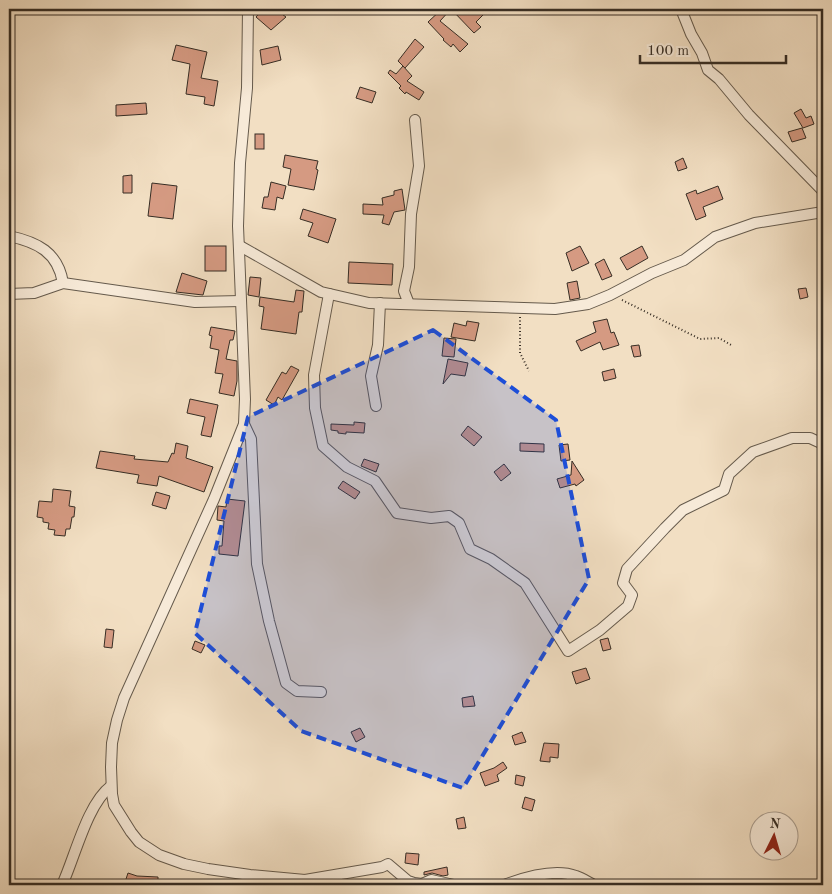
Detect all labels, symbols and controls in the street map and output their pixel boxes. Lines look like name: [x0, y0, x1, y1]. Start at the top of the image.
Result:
scale bar: [640, 32, 786, 64]
text: 100 m: [647, 44, 689, 59]
north arrow: [750, 812, 800, 862]
text: N: [769, 817, 781, 832]

